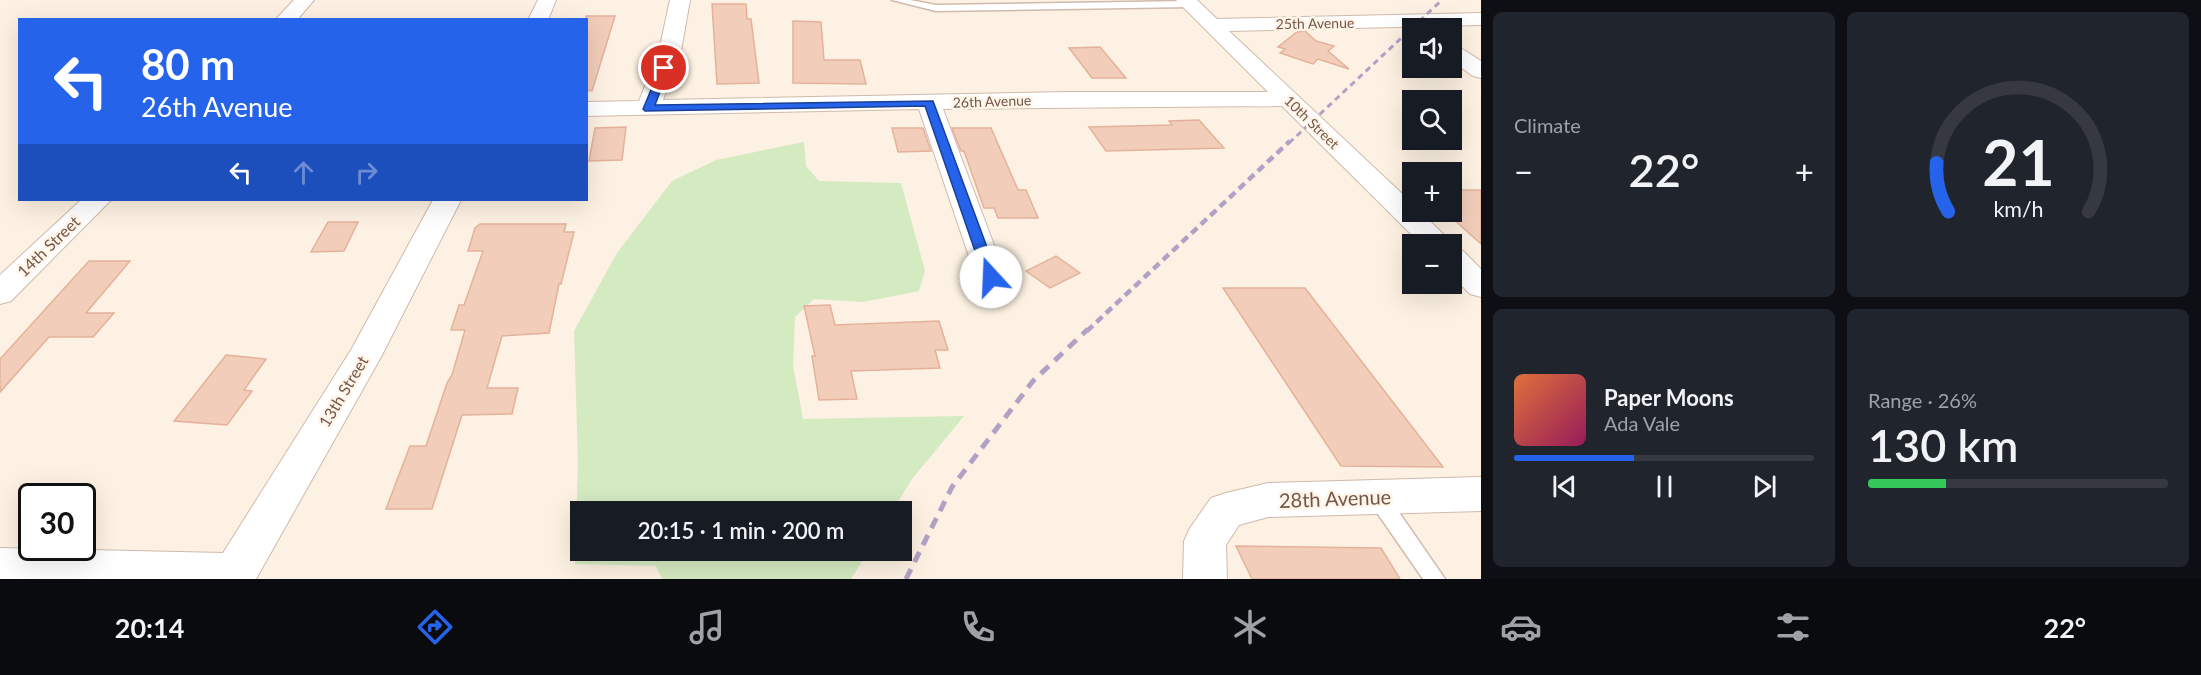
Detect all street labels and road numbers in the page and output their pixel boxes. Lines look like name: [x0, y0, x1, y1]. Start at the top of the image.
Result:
street label: 25th Avenue: [1276, 14, 1354, 32]
street label: 26th Avenue: [952, 91, 1032, 111]
street label: 10th Street: [1281, 92, 1343, 152]
street label: 14th Street: [13, 211, 83, 280]
street label: 13th Street: [314, 352, 372, 430]
street label: 28th Avenue: [1279, 484, 1391, 512]

